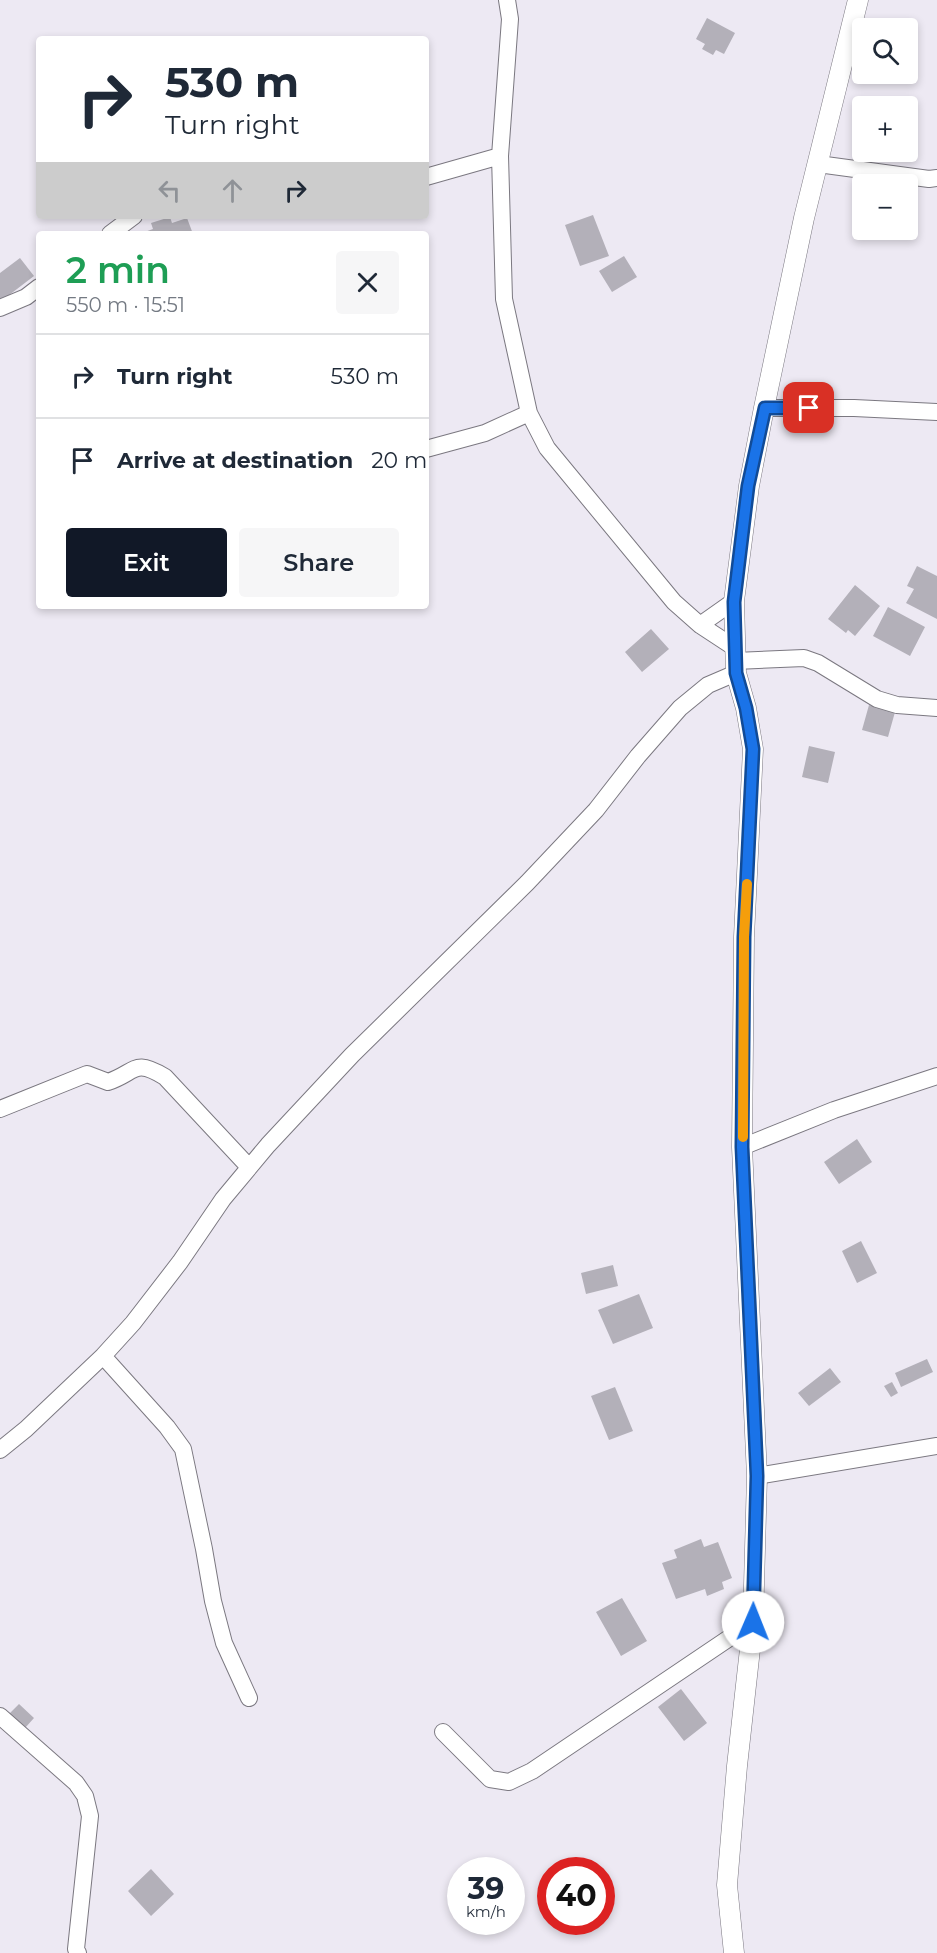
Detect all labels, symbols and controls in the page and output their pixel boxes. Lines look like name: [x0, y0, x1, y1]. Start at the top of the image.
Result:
map controls: [852, 18, 918, 240]
button: search: [852, 18, 918, 84]
text: 530 m: [165, 56, 299, 108]
icon: right: [66, 60, 144, 138]
button: +: [852, 96, 918, 162]
text: Turn right: [165, 108, 300, 141]
icon: left: [153, 174, 186, 207]
icon: ahead: [216, 174, 249, 207]
icon: right: [279, 174, 312, 207]
button: −: [852, 174, 918, 240]
text: 2 min: [66, 248, 170, 292]
button: close: [336, 251, 399, 314]
text: 550 m · 15:51: [66, 293, 185, 317]
icon: right: [66, 360, 99, 393]
text: Turn right: [117, 363, 232, 390]
text: 530 m: [331, 363, 399, 390]
pin: [783, 382, 834, 433]
icon: arrive: [792, 391, 825, 424]
icon: arrive: [66, 444, 99, 477]
text: Arrive at destination: [117, 447, 353, 474]
text: 20 m: [371, 447, 427, 474]
button: Exit: [66, 528, 227, 597]
button: Share: [239, 528, 399, 597]
position arrow: [721, 1590, 785, 1654]
speed limit sign: 40: [537, 1857, 615, 1935]
text: 39: [468, 1870, 504, 1907]
text: km/h: [466, 1902, 506, 1921]

